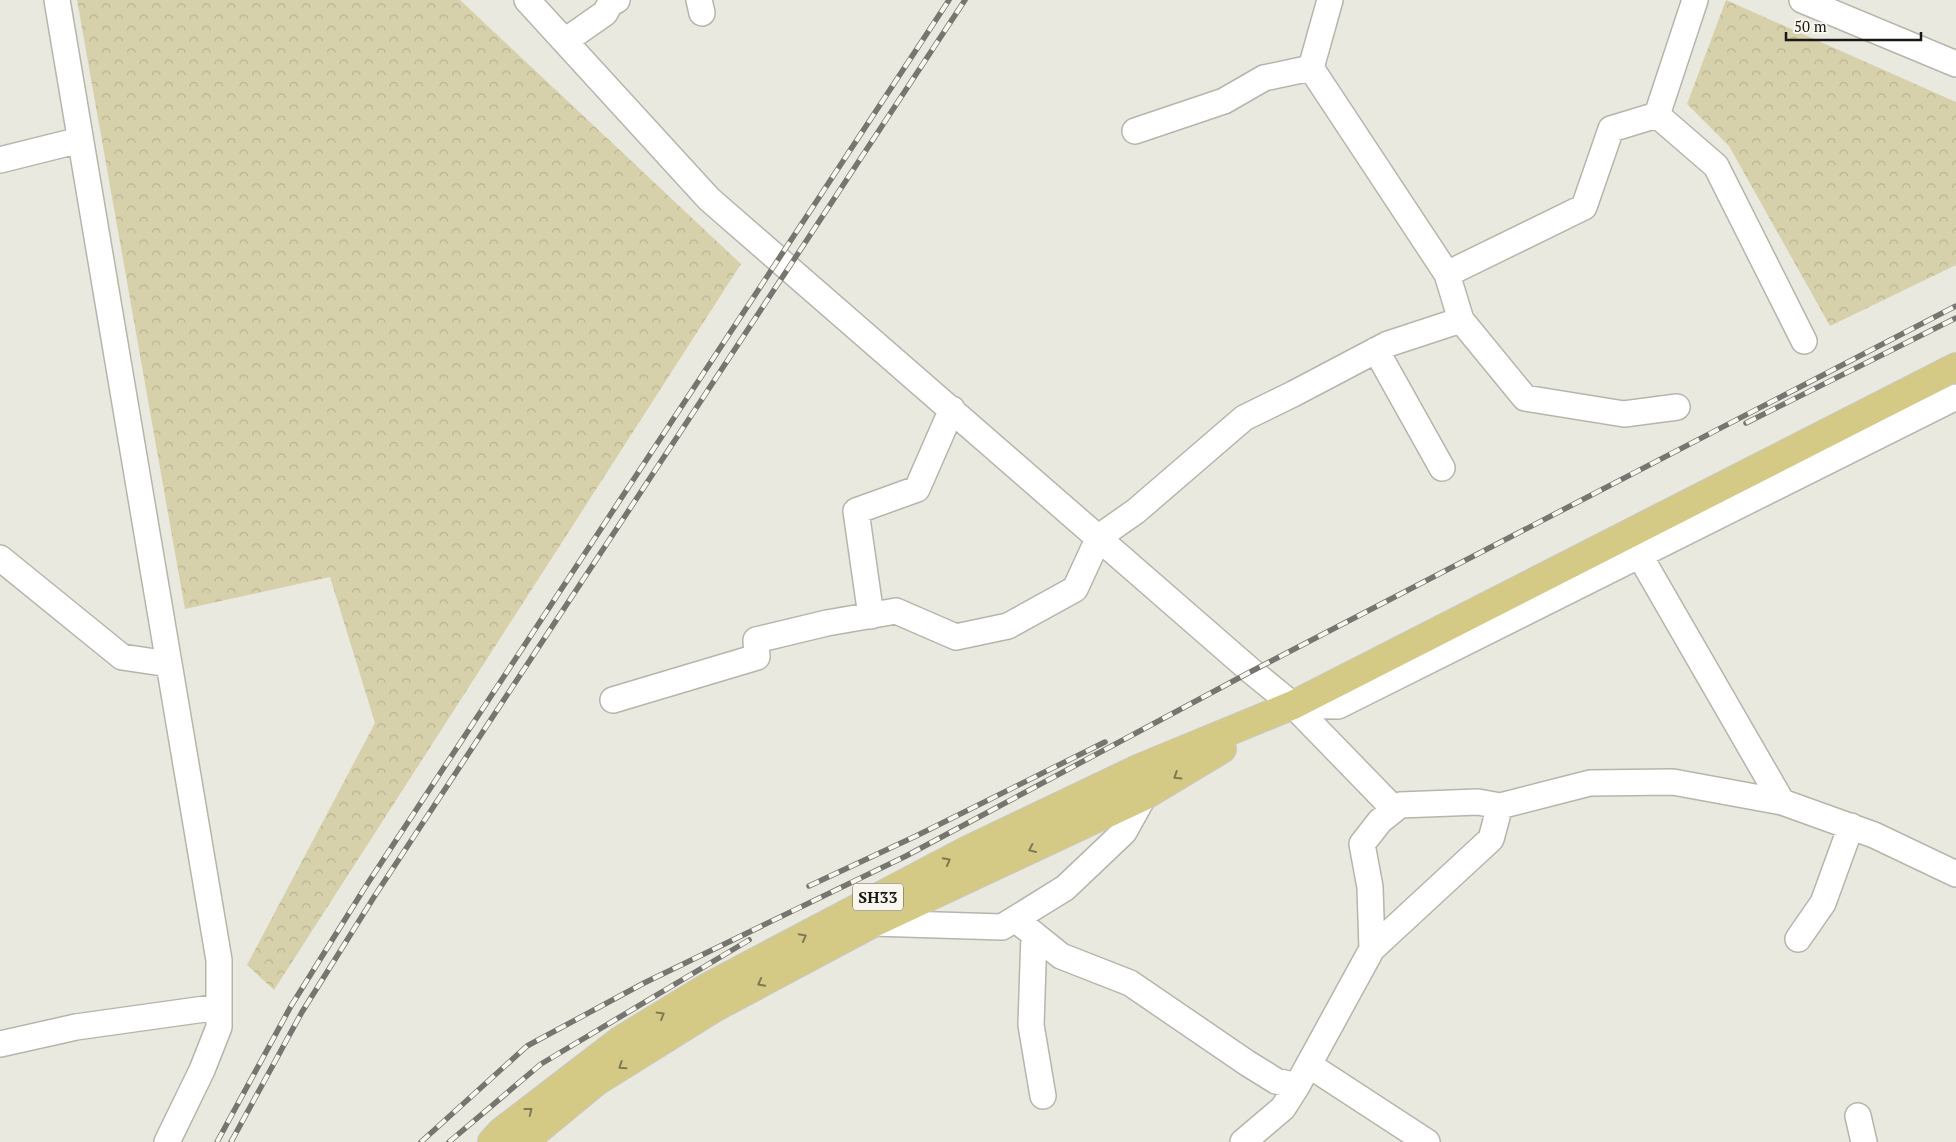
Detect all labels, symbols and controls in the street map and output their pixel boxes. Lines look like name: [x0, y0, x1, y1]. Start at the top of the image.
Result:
scale bar: [1786, 10, 1921, 42]
text: 50 m: [1794, 16, 1827, 36]
one-way arrow: [1174, 770, 1183, 779]
one-way arrow: [1028, 842, 1037, 853]
one-way arrow: [941, 857, 950, 867]
road number: SH33: [853, 884, 903, 910]
one-way arrow: [798, 933, 807, 943]
one-way arrow: [757, 977, 766, 987]
one-way arrow: [655, 1012, 664, 1022]
one-way arrow: [618, 1059, 627, 1069]
one-way arrow: [524, 1107, 533, 1116]

